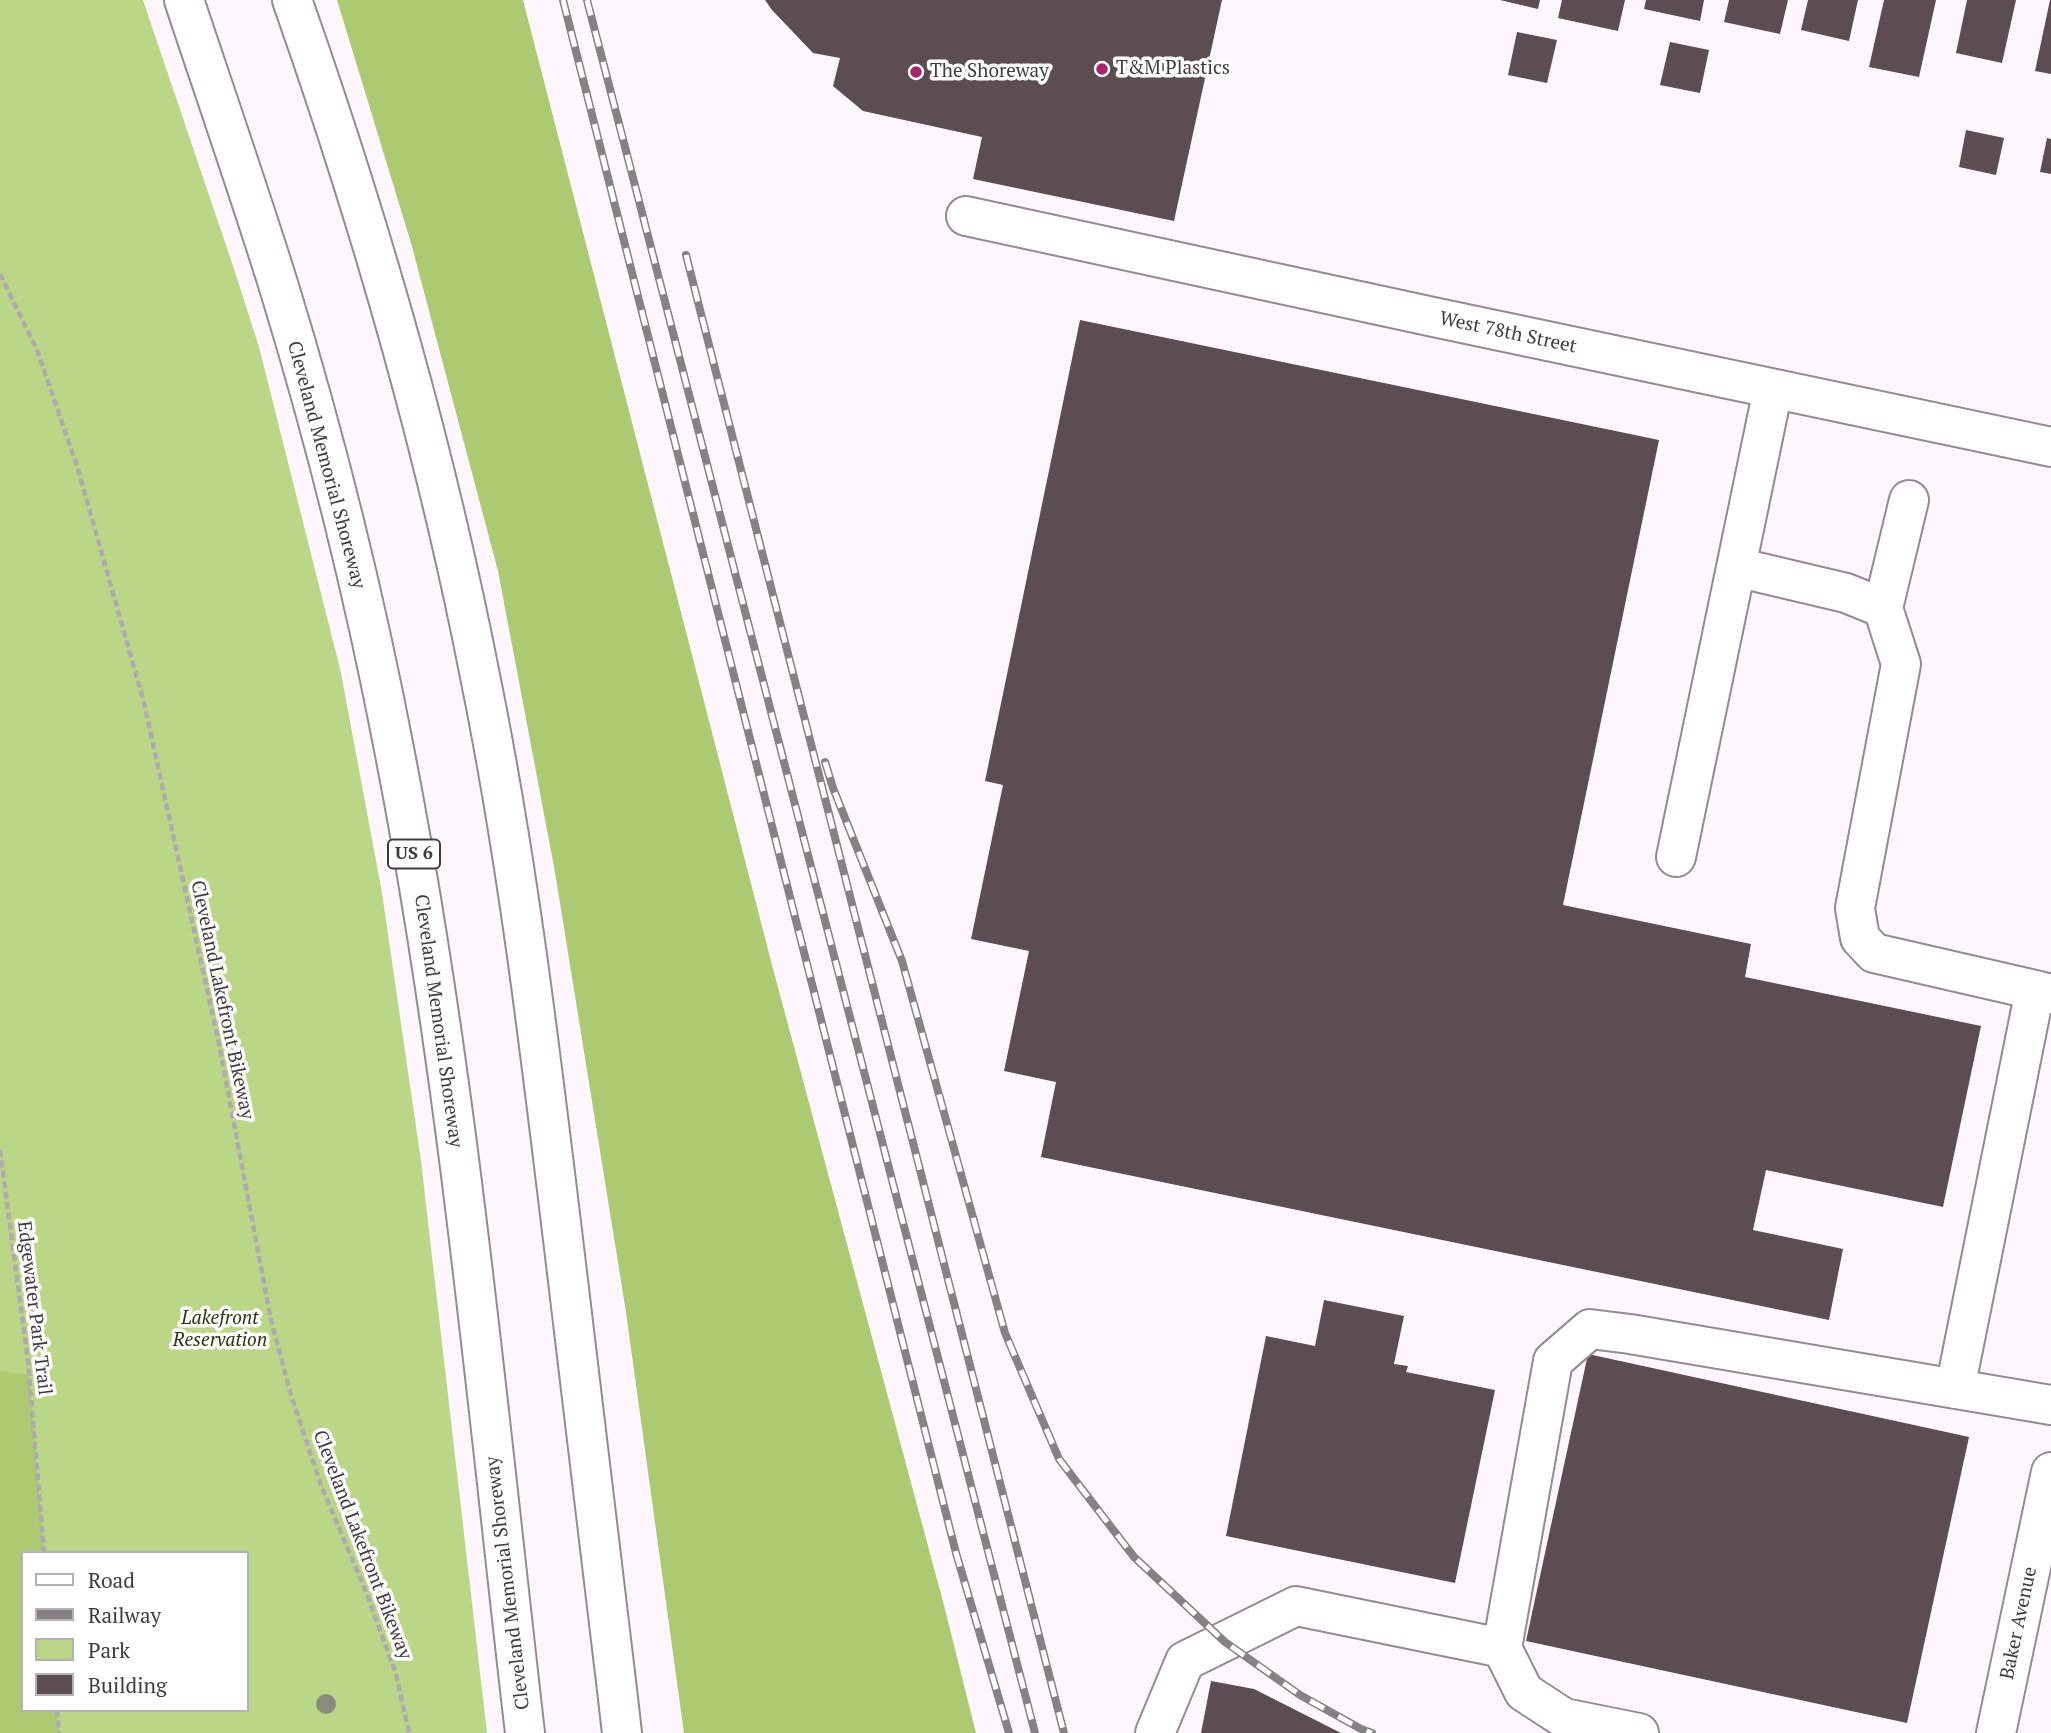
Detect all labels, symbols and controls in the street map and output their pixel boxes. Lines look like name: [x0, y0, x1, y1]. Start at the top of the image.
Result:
place label: T&M Plastics: [1116, 58, 1230, 80]
place label: The Shoreway: [930, 61, 1049, 83]
marker: T&M Plastics: [1094, 61, 1110, 77]
marker: The Shoreway: [908, 64, 924, 80]
street label: West 78th Street: [1437, 307, 1579, 359]
street label: Cleveland Memorial Shoreway: [282, 339, 370, 591]
road number: US 6: [388, 840, 440, 868]
street label: Cleveland Lakefront Bikeway: [186, 878, 258, 1122]
street label: Cleveland Memorial Shoreway: [409, 893, 467, 1149]
street label: Edgewater Park Trail: [12, 1220, 56, 1396]
park label: Lakefront Reservation: [173, 1308, 267, 1352]
street label: Cleveland Lakefront Bikeway: [308, 1427, 416, 1663]
street label: Cleveland Memorial Shoreway: [481, 1455, 535, 1711]
legend: [21, 1551, 248, 1712]
street label: Baker Avenue: [1996, 1565, 2042, 1681]
text: Road: [88, 1566, 135, 1594]
text: Railway: [88, 1601, 161, 1629]
text: Park: [88, 1636, 130, 1664]
text: Building: [88, 1671, 167, 1699]

